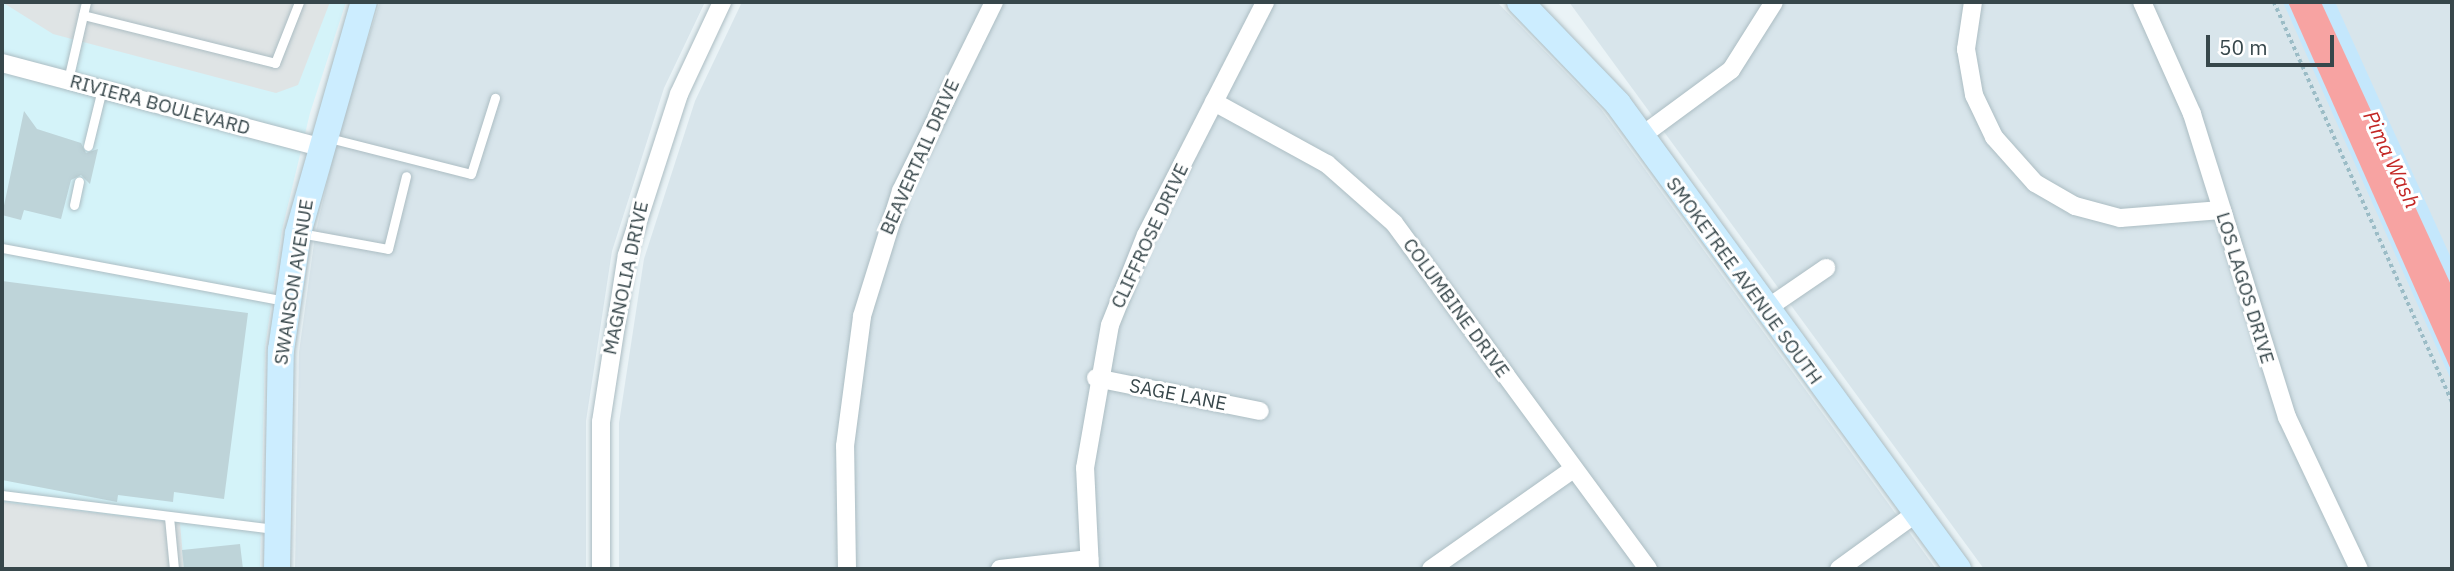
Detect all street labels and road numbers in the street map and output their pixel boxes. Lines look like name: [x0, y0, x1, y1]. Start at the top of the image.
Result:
street label: RIVIERA BOULEVARD: [67, 70, 253, 140]
street label: BEAVERTAIL DRIVE: [875, 76, 965, 238]
street label: CLIFFROSE DRIVE: [1106, 160, 1194, 312]
street label: SMOKETREE AVENUE SOUTH: [1661, 173, 1827, 389]
street label: SWANSON AVENUE: [270, 198, 318, 366]
street label: MAGNOLIA DRIVE: [599, 199, 653, 357]
street label: LOS LAGOS DRIVE: [2211, 210, 2279, 366]
street label: COLUMBINE DRIVE: [1398, 234, 1514, 382]
street label: SAGE LANE: [1128, 374, 1228, 416]

